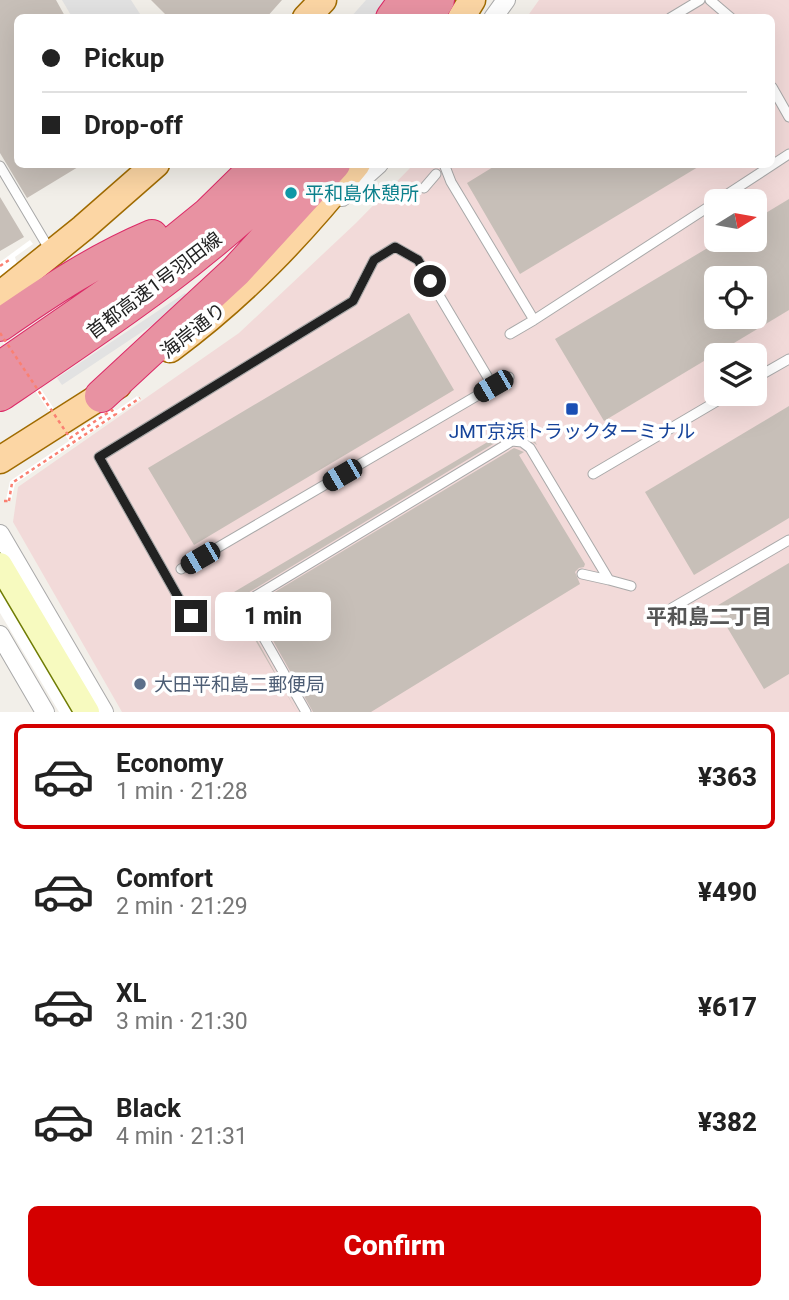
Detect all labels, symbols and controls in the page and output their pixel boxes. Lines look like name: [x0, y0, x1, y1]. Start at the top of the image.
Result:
text: Pickup: [84, 43, 164, 73]
text: Drop-off: [84, 110, 183, 140]
place label: 平和島休憩所: [305, 182, 419, 205]
marker: 平和島休憩所: [283, 185, 299, 201]
north arrow: [704, 189, 766, 252]
map controls: [704, 189, 767, 406]
street label: 首都高速1号羽田線: [82, 227, 226, 344]
route start: [414, 265, 446, 297]
button: locate: [704, 266, 767, 329]
street label: 海岸通り: [156, 298, 230, 363]
button: layers: [704, 343, 767, 406]
car: [470, 366, 517, 406]
marker: JMT京浜トラックターミナル: [564, 401, 580, 417]
place label: JMT京浜トラックターミナル: [449, 420, 695, 443]
car: [319, 455, 366, 495]
car: [177, 538, 224, 578]
callout: 1 min: [216, 592, 331, 640]
route end: [175, 600, 207, 632]
text: 1 min: [244, 603, 302, 630]
district label: 平和島二丁目: [646, 605, 772, 629]
place label: 大田平和島二郵便局: [154, 673, 325, 696]
marker: 大田平和島二郵便局: [132, 676, 148, 692]
icon: car: [32, 745, 95, 808]
text: Economy: [116, 748, 223, 778]
text: ¥363: [698, 762, 757, 792]
text: 1 min · 21:28: [116, 778, 248, 805]
icon: car: [32, 860, 95, 923]
text: Comfort: [116, 863, 213, 893]
text: ¥490: [698, 877, 757, 907]
text: 2 min · 21:29: [116, 893, 248, 920]
icon: car: [32, 975, 95, 1038]
text: XL: [116, 978, 147, 1008]
text: ¥617: [698, 992, 757, 1022]
text: 3 min · 21:30: [116, 1008, 248, 1035]
icon: car: [32, 1090, 95, 1153]
text: Black: [116, 1093, 181, 1123]
text: ¥382: [698, 1107, 757, 1137]
text: 4 min · 21:31: [116, 1123, 248, 1150]
button: Confirm: [28, 1206, 761, 1286]

